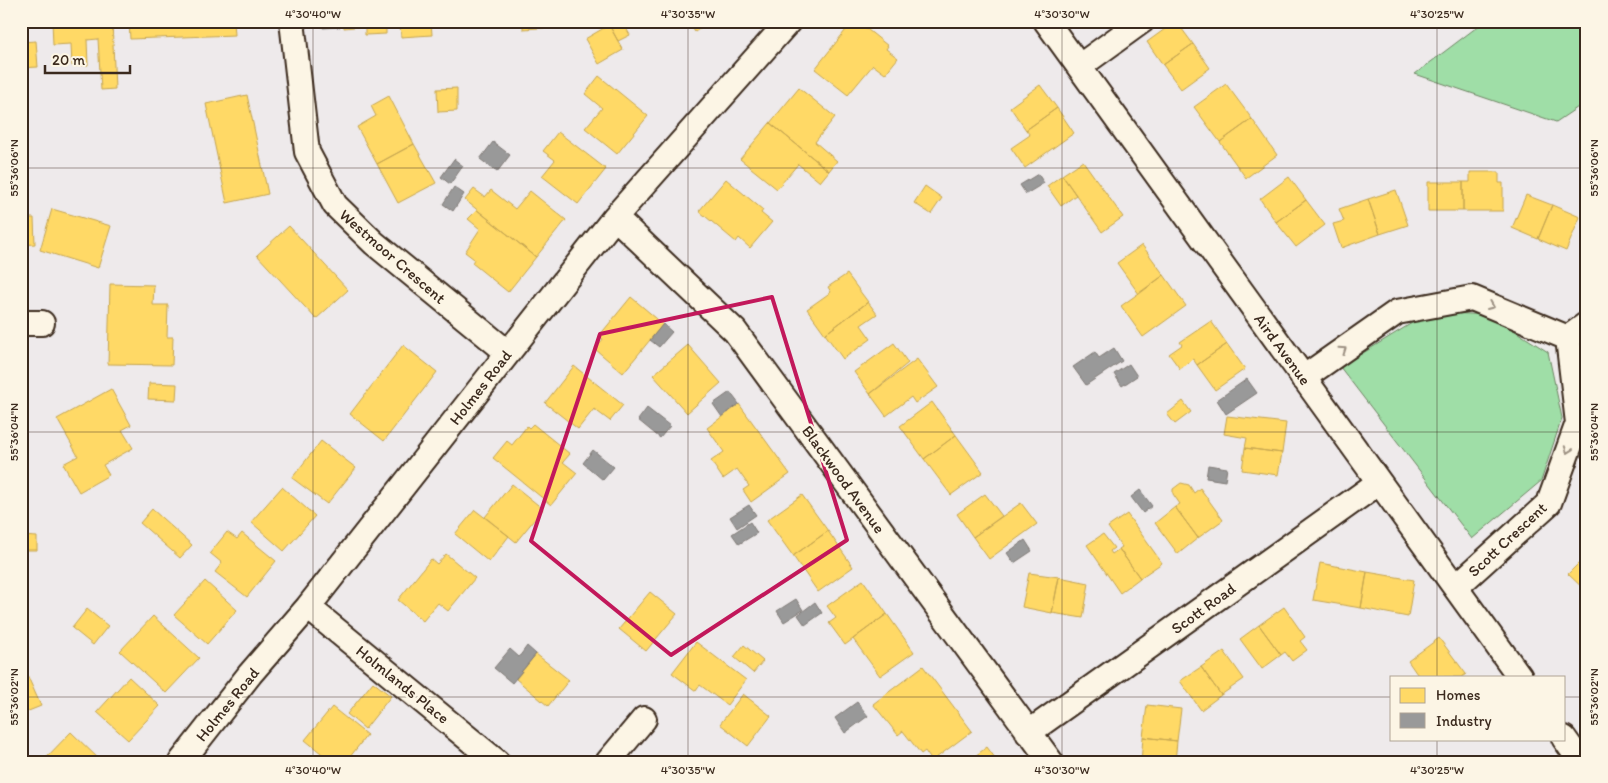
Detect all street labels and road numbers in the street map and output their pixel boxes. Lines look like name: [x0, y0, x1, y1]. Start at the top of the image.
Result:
street label: Westmoor Crescent: [336, 205, 450, 308]
street label: Aird Avenue: [1250, 310, 1315, 389]
street label: Holmes Road: [445, 346, 516, 429]
street label: Blackwood Avenue: [798, 422, 889, 537]
street label: Scott Crescent: [1464, 498, 1551, 581]
street label: Scott Road: [1167, 579, 1239, 638]
street label: Holmlands Place: [352, 641, 453, 728]
street label: Holmes Road: [192, 663, 263, 745]

